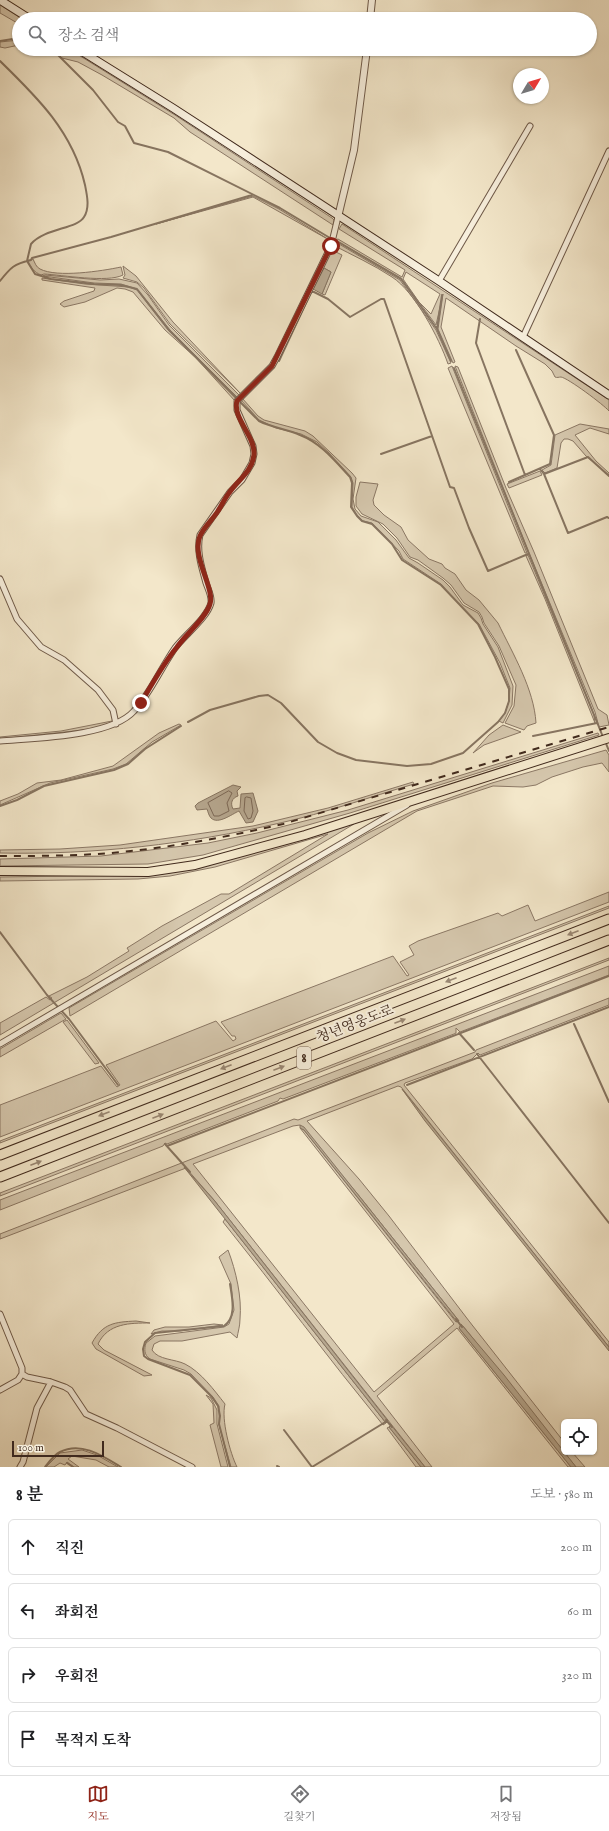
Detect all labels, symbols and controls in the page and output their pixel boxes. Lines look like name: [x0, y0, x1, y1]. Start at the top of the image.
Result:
search box: [12, 12, 597, 56]
icon: search: [26, 23, 48, 45]
text: 장소 검색: [58, 26, 119, 45]
north arrow: [513, 68, 549, 104]
route start: [322, 237, 340, 255]
route end: [132, 694, 150, 712]
one-way arrow: [566, 931, 578, 937]
one-way arrow: [445, 978, 457, 984]
street label: 청년영웅도로: [314, 1001, 397, 1047]
one-way arrow: [394, 1018, 406, 1024]
road number: 8: [297, 1047, 311, 1069]
one-way arrow: [219, 1065, 231, 1071]
one-way arrow: [273, 1065, 285, 1071]
one-way arrow: [98, 1112, 110, 1118]
one-way arrow: [152, 1112, 164, 1118]
one-way arrow: [31, 1159, 43, 1165]
map controls: [561, 1419, 597, 1455]
button: locate: [561, 1419, 597, 1455]
scale bar: [12, 1439, 104, 1458]
text: 100 m: [18, 1441, 44, 1455]
text: 8 분: [16, 1485, 43, 1506]
text: 도보 · 580 m: [530, 1486, 593, 1503]
icon: ahead: [17, 1536, 39, 1558]
text: 직진: [55, 1539, 84, 1558]
text: 200 m: [560, 1539, 592, 1556]
icon: left: [17, 1600, 39, 1622]
text: 좌회전: [55, 1603, 98, 1622]
text: 60 m: [567, 1603, 592, 1620]
icon: right: [17, 1664, 39, 1686]
text: 우회전: [55, 1667, 98, 1686]
text: 320 m: [562, 1667, 592, 1684]
icon: arrive: [17, 1728, 39, 1750]
text: 목적지 도착: [55, 1731, 131, 1750]
tab: 지도: [87, 1783, 109, 1824]
tab: 길찾기: [284, 1783, 316, 1824]
tab: 저장됨: [490, 1783, 522, 1824]

